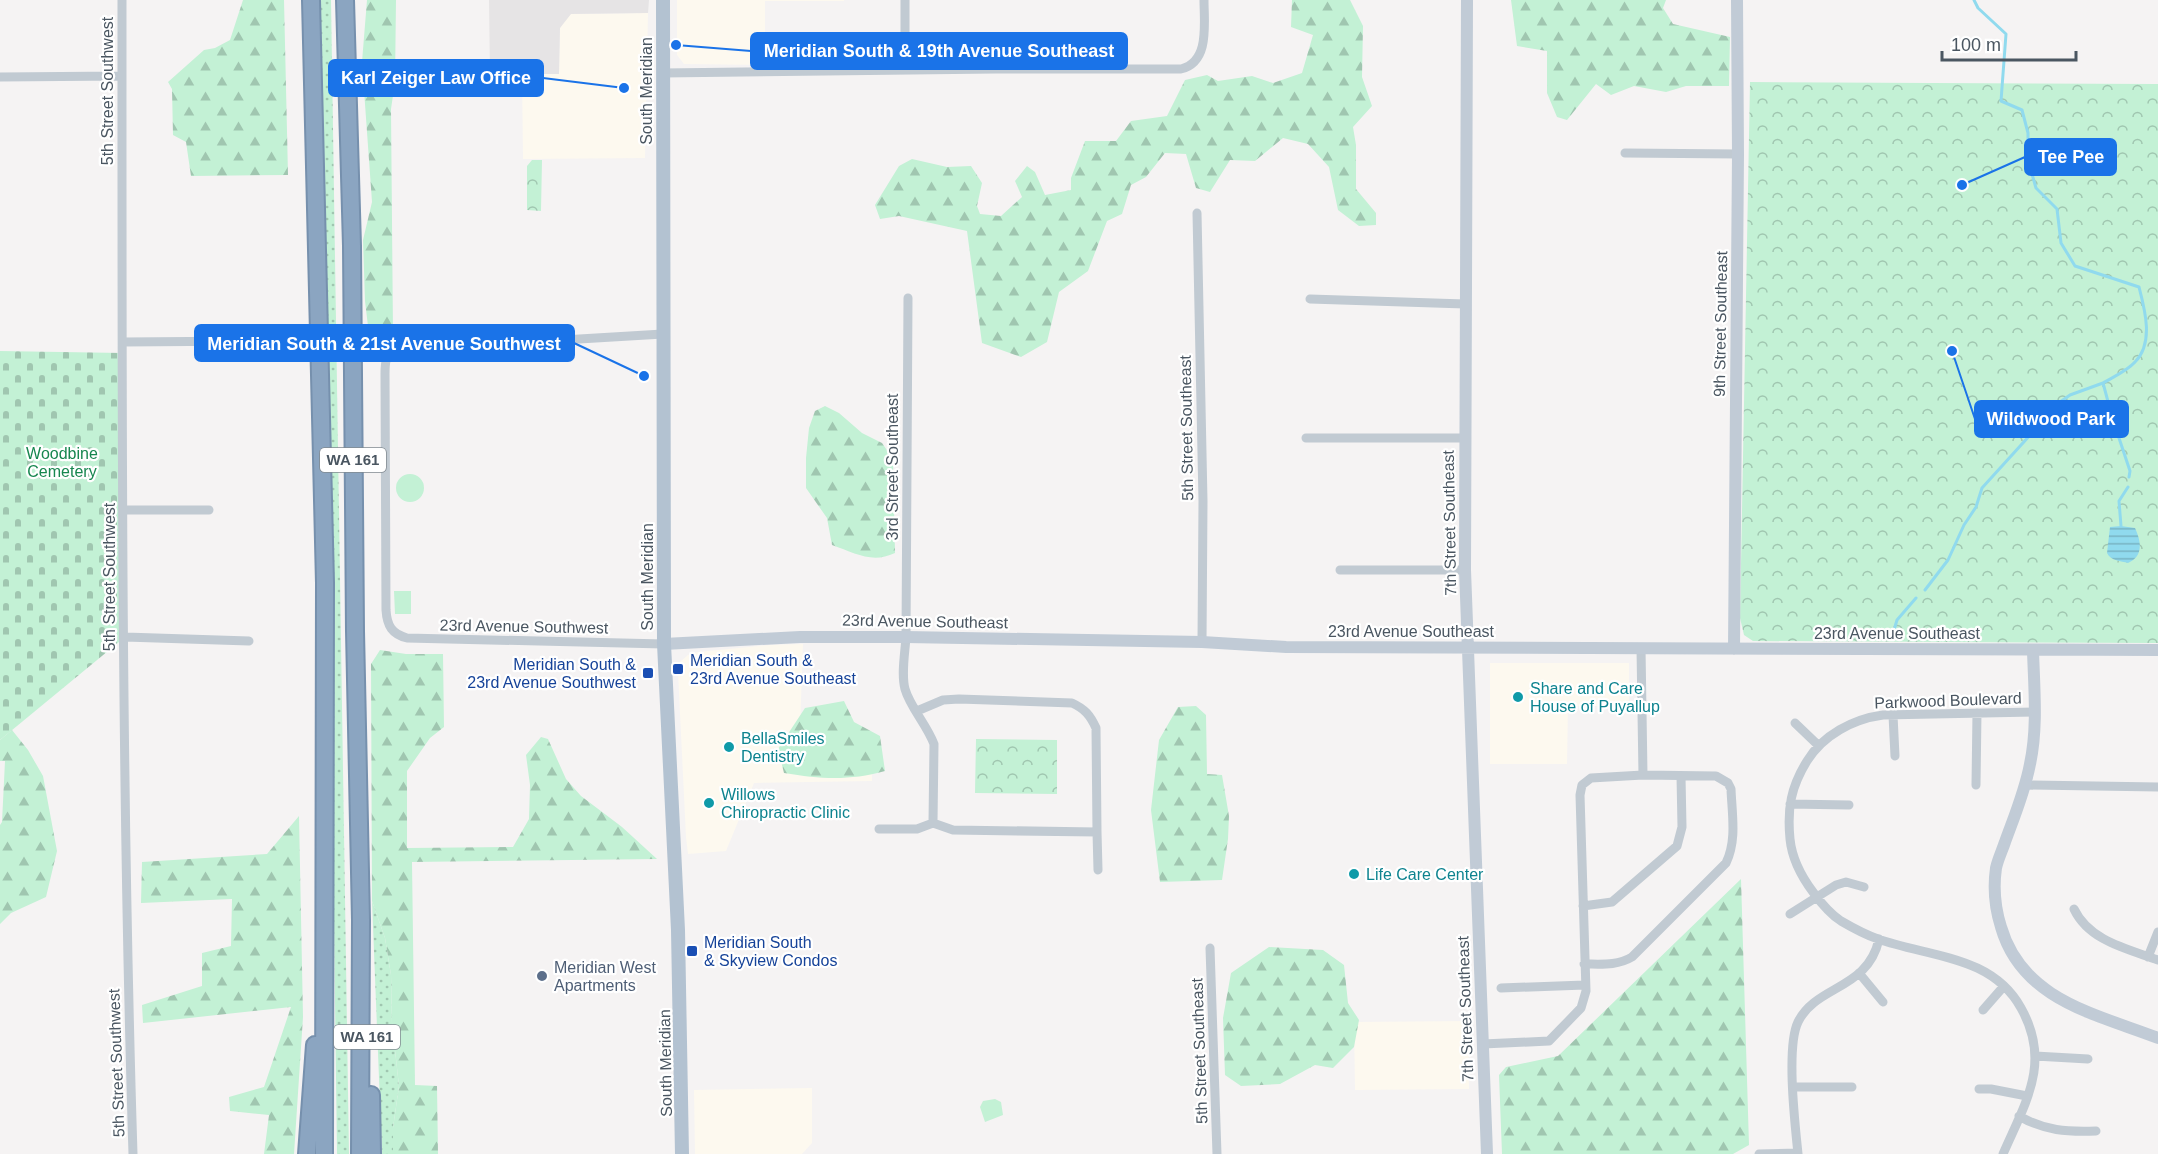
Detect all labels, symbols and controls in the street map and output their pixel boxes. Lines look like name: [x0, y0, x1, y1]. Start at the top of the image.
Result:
street label: 5th Street Southwest: [99, 16, 116, 165]
scale bar: [1942, 24, 2076, 62]
callout: Meridian South & 19th Avenue Southeast: [751, 33, 1127, 69]
text: 100 m: [1951, 35, 2001, 55]
street label: South Meridian: [638, 37, 655, 145]
text: Meridian South & 19th Avenue Southeast: [764, 41, 1114, 61]
callout: Karl Zeiger Law Office: [329, 60, 543, 96]
text: Karl Zeiger Law Office: [341, 68, 531, 88]
callout: Tee Pee: [2025, 139, 2116, 175]
text: Tee Pee: [2038, 147, 2104, 167]
street label: 9th Street Southeast: [1711, 250, 1730, 397]
callout: Meridian South & 21st Avenue Southwest: [195, 325, 574, 361]
text: Meridian South & 21st Avenue Southwest: [207, 334, 561, 354]
street label: 5th Street Southeast: [1177, 354, 1196, 501]
street label: 3rd Street Southeast: [884, 393, 901, 540]
callout: Wildwood Park: [1975, 401, 2128, 437]
text: Wildwood Park: [1987, 409, 2116, 429]
park label: Woodbine Cemetery: [26, 445, 98, 480]
road number: WA 161: [320, 448, 386, 472]
street label: 7th Street Southeast: [1440, 449, 1459, 596]
street label: 5th Street Southwest: [101, 502, 118, 651]
street label: South Meridian: [639, 523, 656, 631]
street label: 23rd Avenue Southeast: [842, 612, 1009, 631]
street label: 23rd Avenue Southwest: [439, 617, 609, 636]
street label: 23rd Avenue Southeast: [1328, 623, 1495, 640]
street label: 23rd Avenue Southeast: [1814, 625, 1981, 642]
place label: Meridian South & 23rd Avenue Southeast: [690, 652, 857, 687]
place label: Meridian South & 23rd Avenue Southwest: [467, 656, 637, 691]
marker: Meridian South & 23rd Avenue Southeast: [671, 662, 685, 676]
marker: Meridian South & 23rd Avenue Southwest: [641, 666, 655, 680]
place label: Share and Care House of Puyallup: [1530, 680, 1660, 715]
street label: Parkwood Boulevard: [1874, 689, 2022, 712]
marker: Share and Care House of Puyallup: [1511, 690, 1525, 704]
place label: BellaSmiles Dentistry: [741, 730, 825, 765]
marker: BellaSmiles Dentistry: [722, 740, 736, 754]
place label: Willows Chiropractic Clinic: [721, 786, 850, 821]
marker: Willows Chiropractic Clinic: [702, 796, 716, 810]
place label: Life Care Center: [1366, 866, 1484, 883]
marker: Life Care Center: [1347, 867, 1361, 881]
place label: Meridian South & Skyview Condos: [704, 934, 837, 969]
street label: 7th Street Southeast: [1454, 935, 1477, 1082]
marker: Meridian South & Skyview Condos: [685, 944, 699, 958]
place label: Meridian West Apartments: [554, 959, 657, 994]
marker: Meridian West Apartments: [535, 969, 549, 983]
street label: 5th Street Southeast: [1188, 977, 1211, 1124]
street label: 5th Street Southwest: [105, 988, 128, 1137]
street label: South Meridian: [656, 1009, 675, 1117]
road number: WA 161: [334, 1025, 400, 1049]

